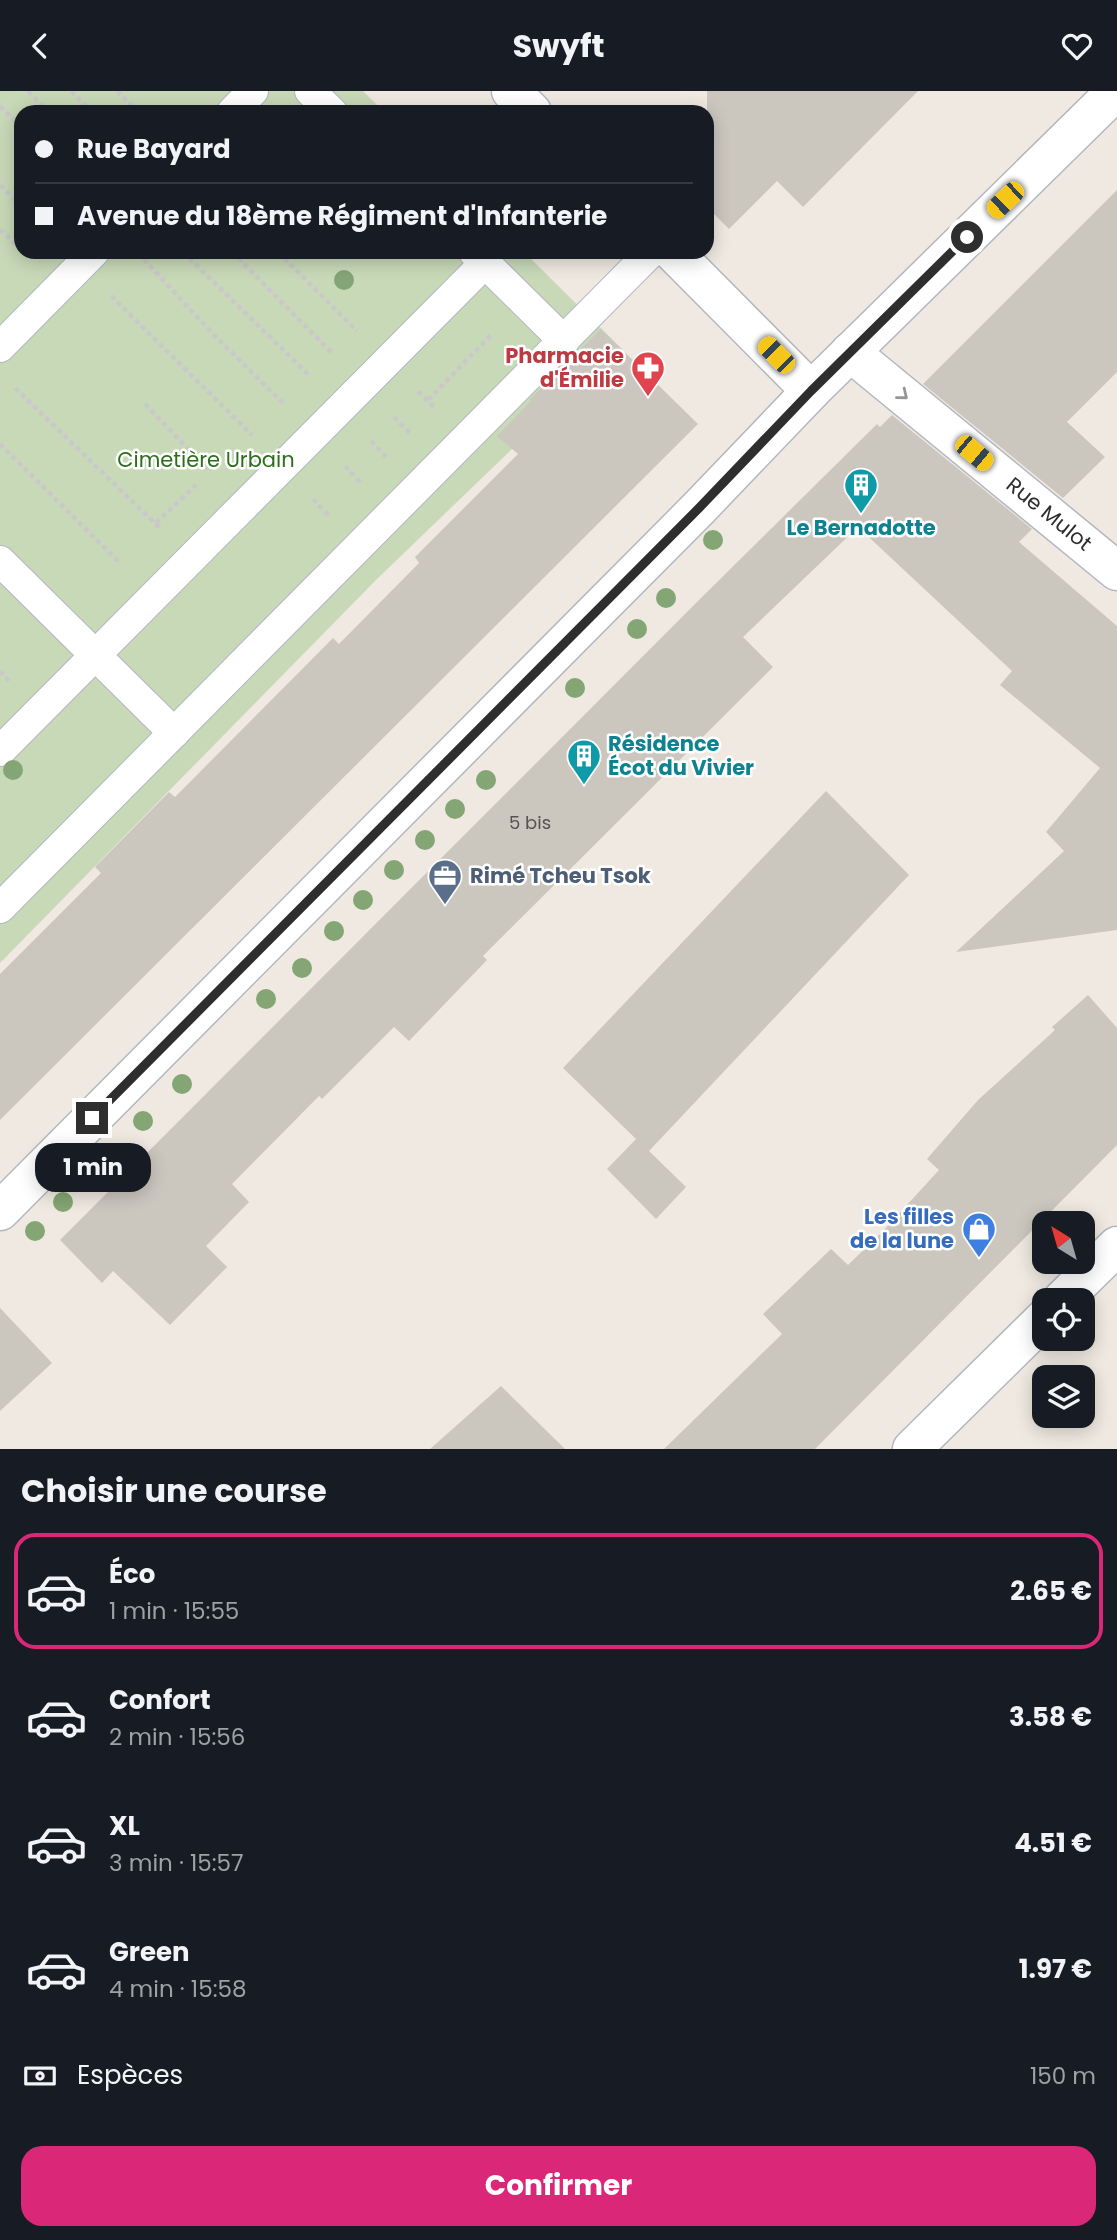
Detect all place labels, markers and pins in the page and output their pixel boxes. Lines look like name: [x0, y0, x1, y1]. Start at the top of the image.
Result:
place label: Pharmacie d'Émilie: [505, 341, 624, 394]
pharmacy icon: Pharmacie d'Émilie: [629, 349, 667, 398]
building icon: Le Bernadotte: [842, 466, 880, 515]
place label: Le Bernadotte: [786, 513, 936, 542]
place label: Résidence Écot du Vivier: [608, 729, 754, 782]
building icon: Résidence Écot du Vivier: [565, 737, 603, 786]
office icon: Rimé Tcheu Tsok: [426, 857, 464, 906]
place label: Rimé Tcheu Tsok: [470, 861, 651, 890]
place label: Les filles de la lune: [850, 1202, 954, 1255]
shop icon: Les filles de la lune: [960, 1210, 998, 1259]

